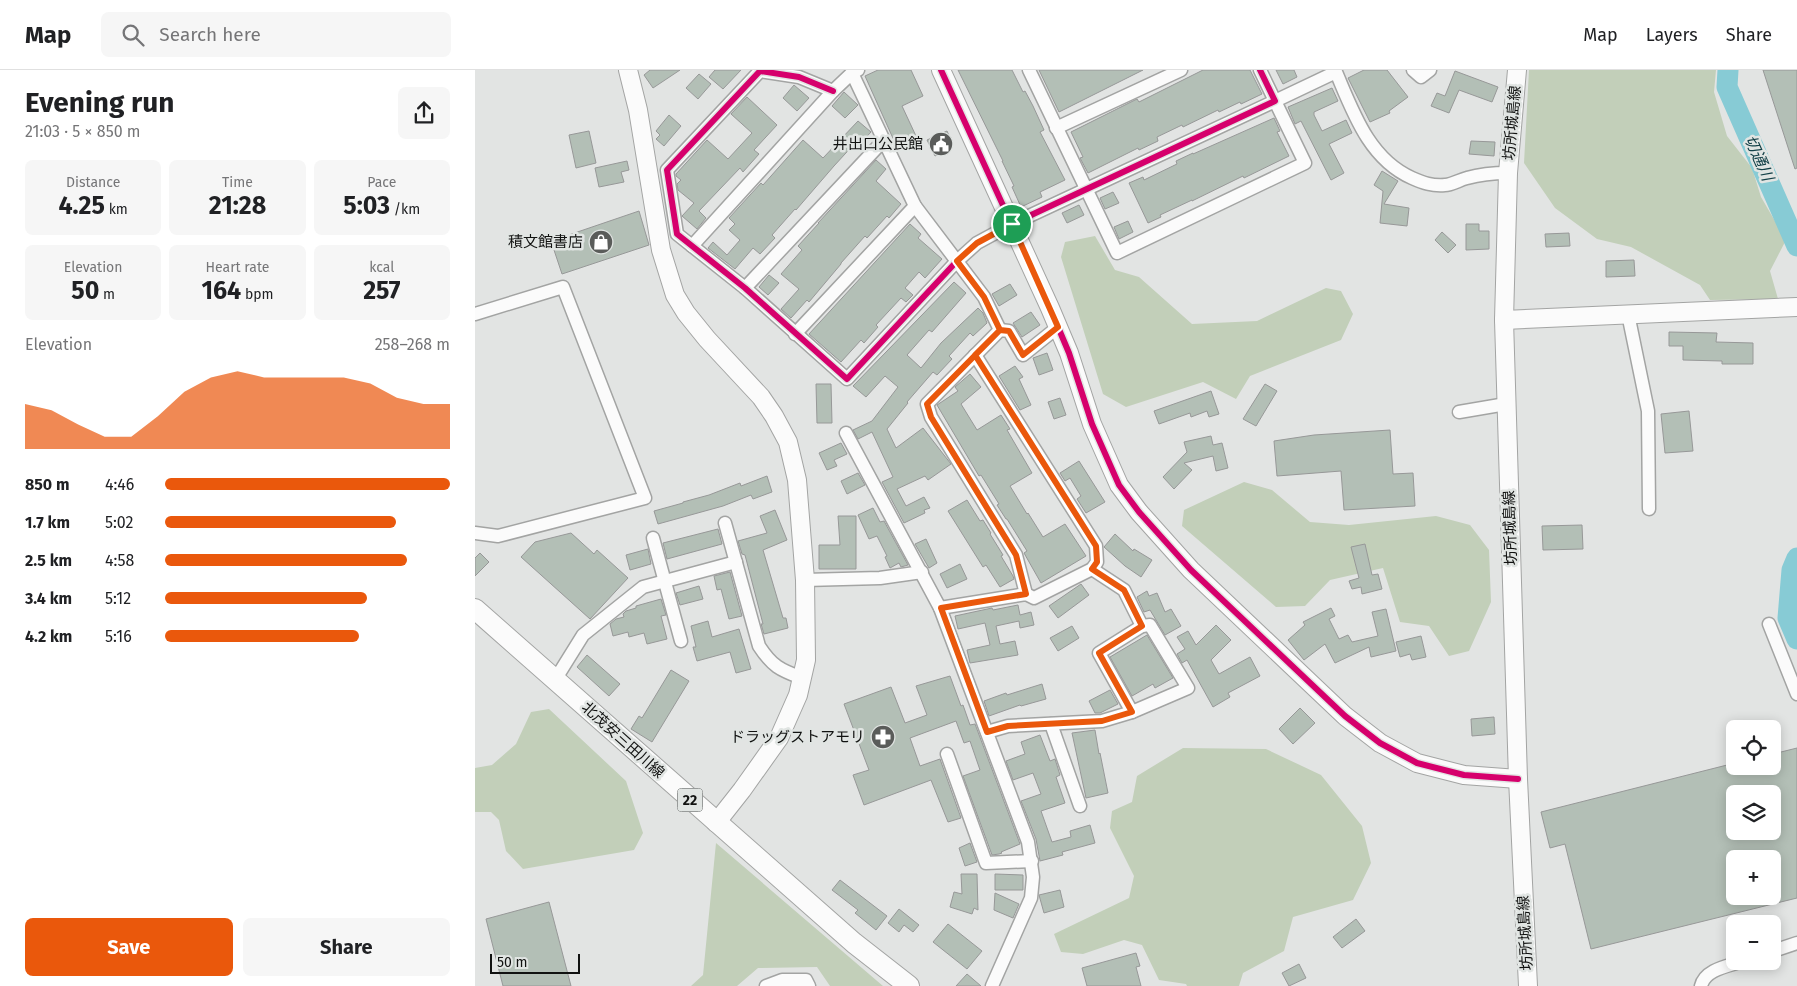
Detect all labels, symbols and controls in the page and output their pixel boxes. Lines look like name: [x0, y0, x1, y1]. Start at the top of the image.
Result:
search box: [101, 12, 451, 57]
text: Map: [25, 21, 71, 49]
icon: search: [119, 21, 147, 49]
text: Search here: [159, 23, 261, 46]
text: Map: [1583, 24, 1618, 46]
text: Layers: [1646, 24, 1698, 46]
text: Share: [1726, 24, 1772, 46]
street label: 坊所城島線: [1500, 85, 1524, 161]
text: Evening run: [25, 86, 174, 119]
button: share: [398, 87, 450, 139]
text: 21:03 · 5 × 850 m: [25, 122, 141, 141]
public building icon: 井出口公民館: [928, 131, 954, 157]
water label: 切通川: [1741, 132, 1778, 186]
place label: 井出口公民館: [833, 135, 923, 153]
text: Distance: [66, 174, 120, 191]
text: Time: [222, 174, 253, 191]
text: Pace: [367, 174, 396, 191]
text: 4.25: [58, 191, 105, 221]
text: 21:28: [209, 191, 266, 221]
text: 5:03: [343, 191, 390, 221]
text: km: [105, 201, 128, 218]
text: /km: [390, 201, 420, 218]
pin: [991, 203, 1033, 245]
icon: arrive: [998, 210, 1026, 238]
shop icon: 積文館書店: [588, 229, 614, 255]
place label: 積文館書店: [508, 233, 583, 251]
text: Elevation: [64, 259, 123, 276]
text: Heart rate: [206, 259, 269, 276]
text: kcal: [369, 259, 394, 276]
text: 50: [71, 276, 99, 306]
text: 164: [201, 276, 241, 306]
text: 257: [363, 276, 400, 306]
text: m: [99, 286, 115, 303]
text: bpm: [241, 286, 274, 303]
text: Elevation: [25, 335, 92, 354]
text: 258–268 m: [375, 335, 450, 354]
text: 850 m: [25, 475, 70, 494]
text: 4:46: [105, 475, 134, 494]
street label: 坊所城島線: [1500, 490, 1520, 566]
text: 1.7 km: [25, 513, 70, 532]
text: 5:02: [105, 513, 134, 532]
text: 2.5 km: [25, 551, 72, 570]
text: 4:58: [105, 551, 134, 570]
text: 3.4 km: [25, 589, 72, 608]
text: 5:12: [105, 589, 131, 608]
text: 4.2 km: [25, 627, 72, 646]
text: 5:16: [105, 627, 132, 646]
street label: 北茂安三田川線: [578, 698, 668, 782]
map controls: [1726, 720, 1781, 970]
button: locate: [1726, 720, 1781, 775]
pharmacy icon: ドラッグストアモリ: [870, 724, 896, 750]
place label: ドラッグストアモリ: [730, 728, 865, 746]
button: layers: [1726, 785, 1781, 840]
road number: 22: [677, 788, 703, 812]
button: +: [1726, 850, 1781, 905]
street label: 坊所城島線: [1514, 895, 1536, 971]
button: −: [1726, 915, 1781, 970]
button: Save: [25, 918, 233, 976]
button: Share: [243, 918, 450, 976]
scale bar: [490, 951, 580, 974]
text: 50 m: [497, 954, 528, 971]

